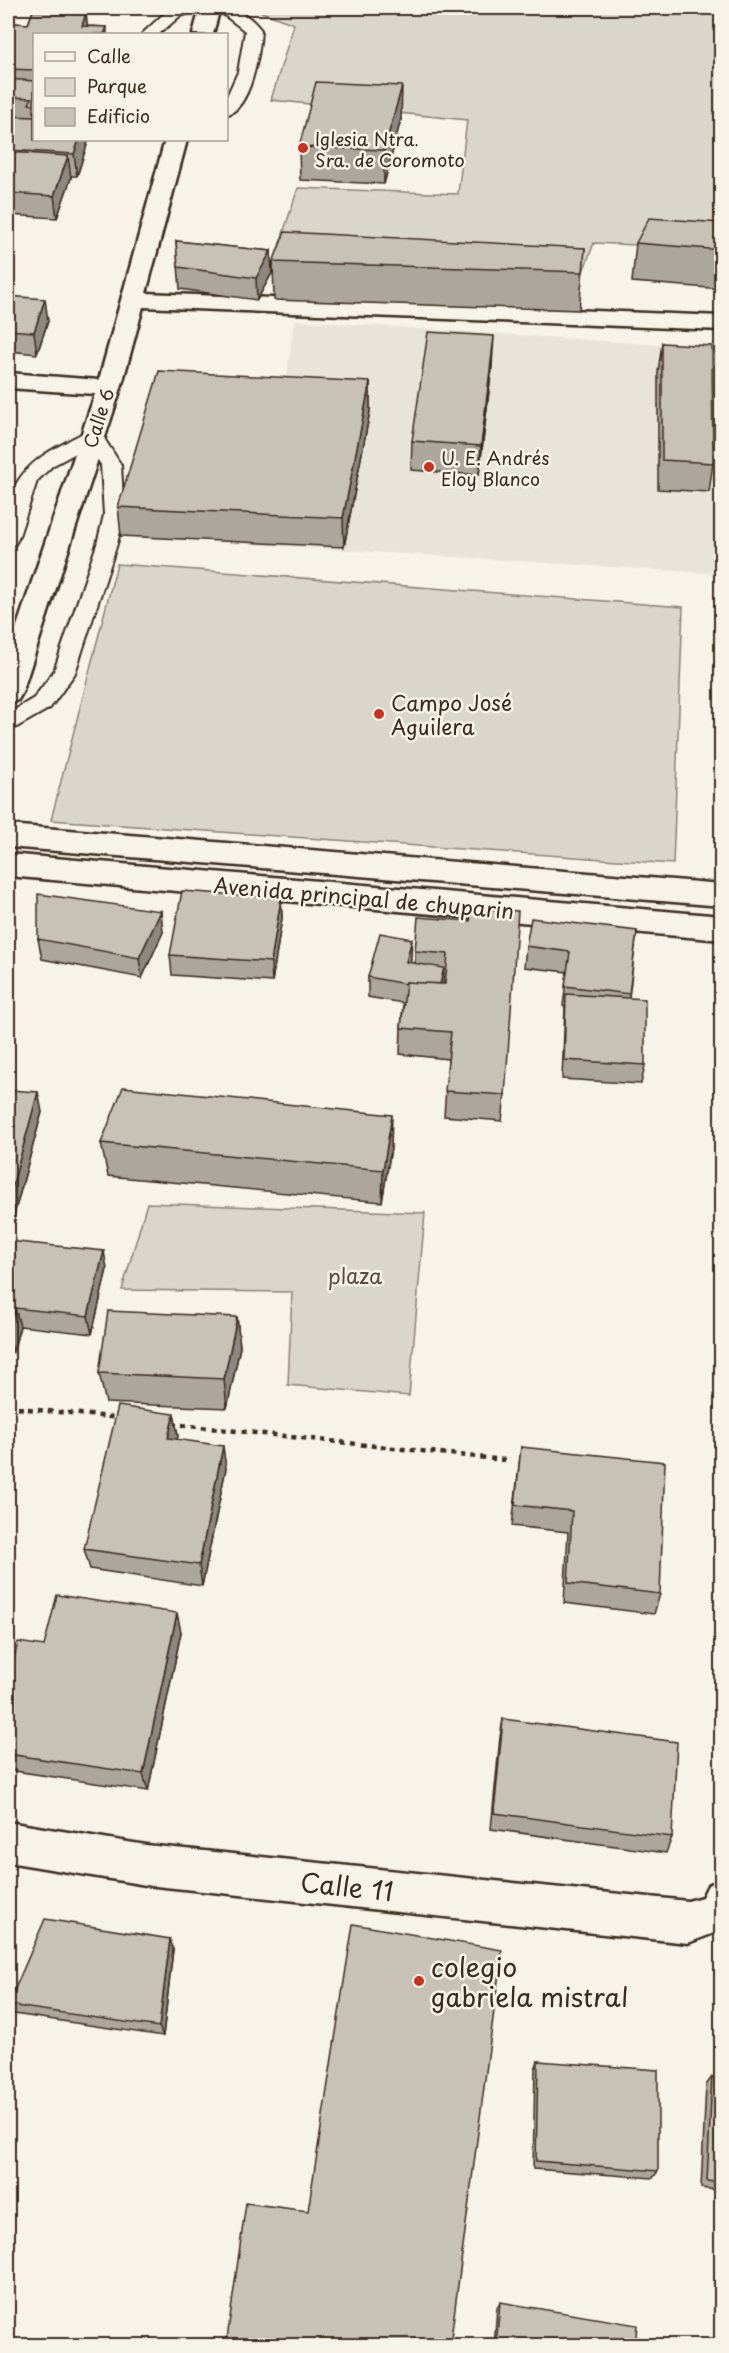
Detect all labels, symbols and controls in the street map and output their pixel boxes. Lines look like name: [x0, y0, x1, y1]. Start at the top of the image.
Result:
legend: [33, 33, 228, 141]
text: Calle: [87, 42, 131, 69]
text: Parque: [87, 72, 147, 99]
text: Edificio: [87, 102, 150, 129]
place label: Iglesia Ntra. Sra. de Coromoto: [315, 125, 465, 173]
marker: Iglesia Ntra. Sra. de Coromoto: [296, 141, 310, 155]
street label: Calle 6: [76, 385, 120, 451]
place label: U. E. Andrés Eloy Blanco: [441, 444, 549, 492]
marker: U. E. Andrés Eloy Blanco: [422, 460, 436, 474]
place label: Campo José Aguilera: [391, 686, 512, 742]
marker: Campo José Aguilera: [372, 707, 386, 721]
street label: Avenida principal de chuparin: [212, 868, 516, 926]
park label: plaza: [328, 1259, 383, 1291]
street label: Calle 11: [299, 1862, 395, 1910]
place label: colegio gabriela mistral: [431, 1947, 628, 2016]
marker: colegio gabriela mistral: [412, 1974, 426, 1988]

